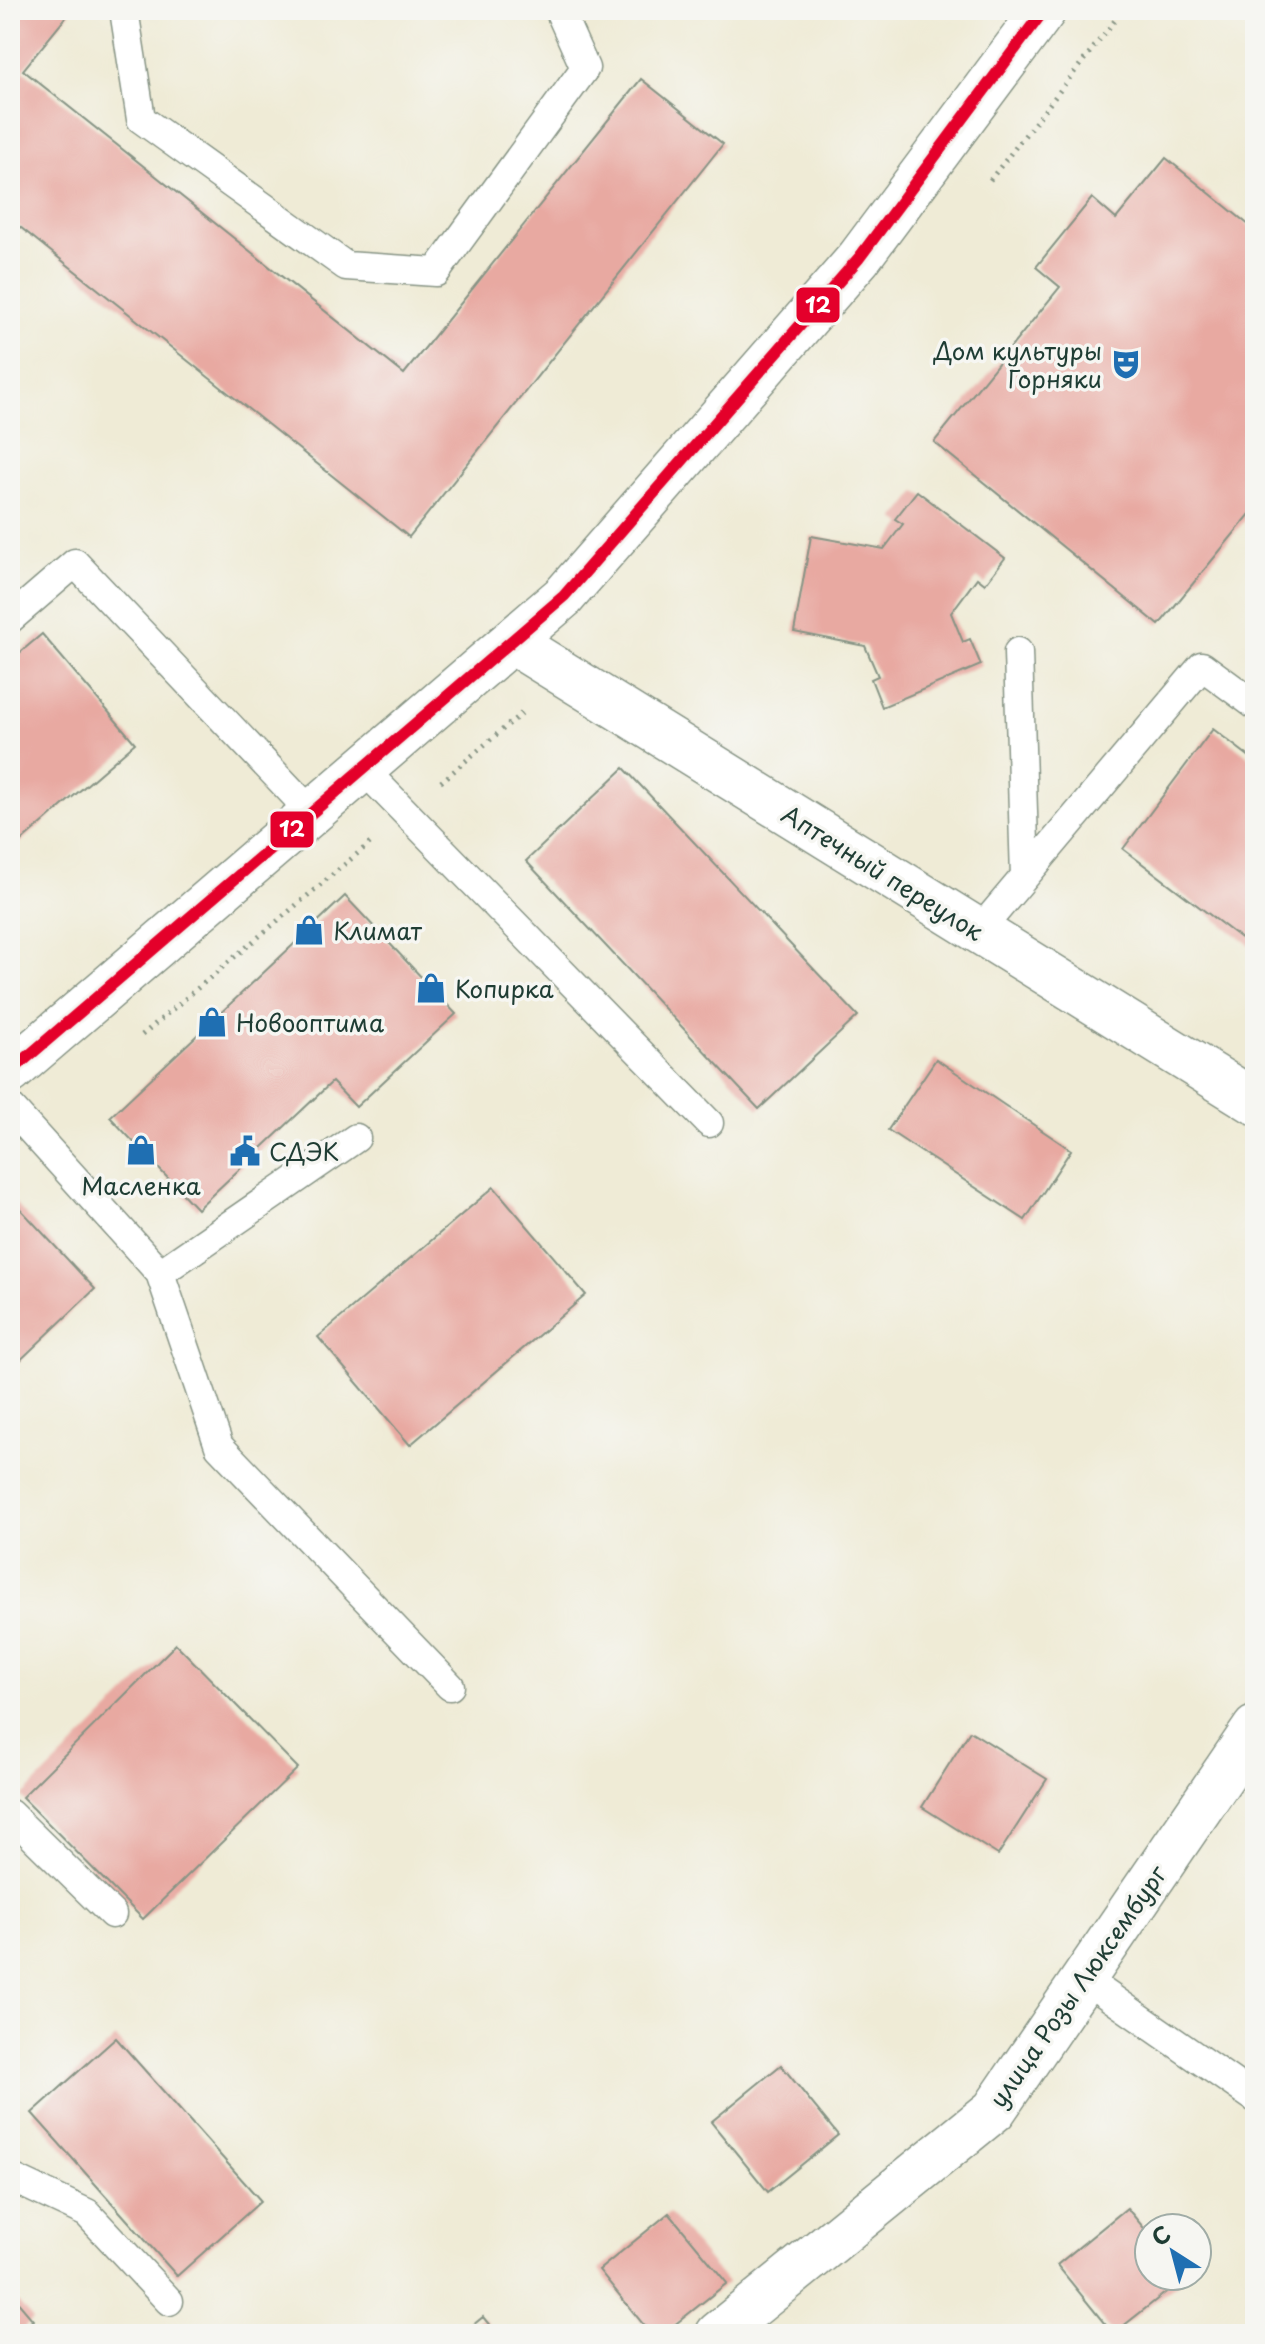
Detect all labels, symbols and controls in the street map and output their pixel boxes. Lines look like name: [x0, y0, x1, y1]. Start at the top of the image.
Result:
line badge: 12: [795, 286, 841, 324]
text: 12: [805, 287, 831, 320]
place label: Дом культуры Горняки: [933, 332, 1102, 396]
theatre icon: Дом культуры Горняки: [1109, 347, 1143, 381]
street label: Аптечный переулок: [775, 795, 991, 949]
line badge: 12: [269, 810, 315, 849]
text: 12: [279, 811, 305, 844]
place label: Климат: [333, 912, 423, 948]
shop icon: Климат: [292, 913, 326, 947]
place label: Копирка: [455, 970, 554, 1006]
shop icon: Копирка: [414, 971, 448, 1005]
place label: Новооптима: [236, 1004, 384, 1040]
shop icon: Новооптима: [195, 1005, 229, 1039]
shop icon: Масленка: [124, 1133, 158, 1167]
place label: СДЭК: [269, 1133, 339, 1169]
public building icon: СДЭК: [228, 1134, 262, 1168]
place label: Масленка: [81, 1167, 201, 1203]
street label: улица Розы Люксембург: [980, 1857, 1175, 2114]
north arrow: [1133, 2212, 1213, 2292]
text: С: [1144, 2216, 1177, 2253]

